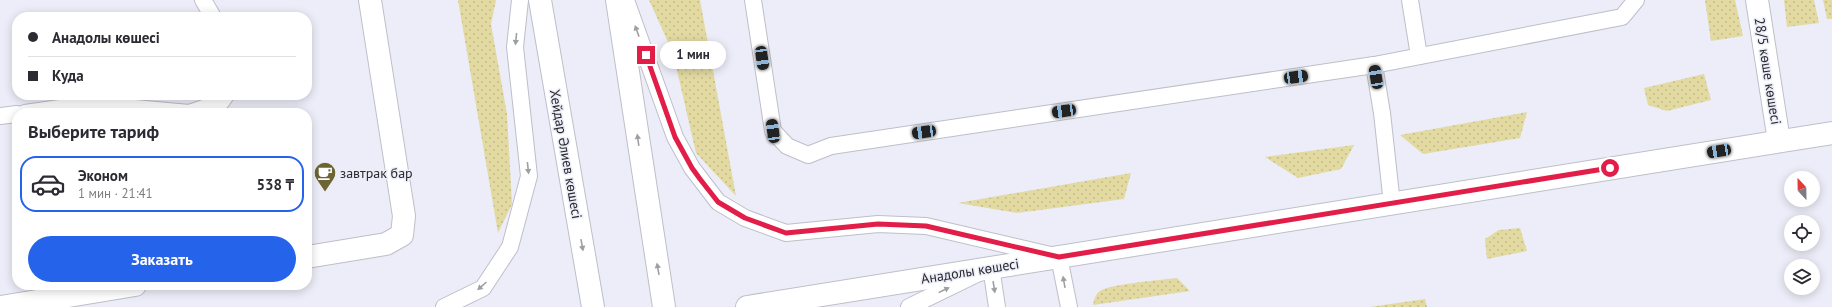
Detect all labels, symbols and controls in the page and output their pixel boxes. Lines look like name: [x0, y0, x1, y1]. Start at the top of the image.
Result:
street label: 28/5 көше көшесі: [1751, 16, 1785, 126]
one-way arrow: [634, 24, 640, 36]
text: Анадолы көшесі: [52, 28, 160, 47]
one-way arrow: [513, 33, 519, 45]
callout: 1 мин: [660, 41, 726, 69]
car: [754, 45, 770, 71]
route end: [637, 46, 655, 64]
text: 1 мин: [676, 46, 710, 63]
car: [1368, 64, 1384, 90]
text: Куда: [52, 66, 84, 85]
car: [1283, 69, 1309, 85]
street label: Хейдар Әлиев көшесі: [546, 88, 586, 220]
car: [1051, 103, 1077, 119]
car: [765, 118, 781, 144]
text: Выберите тариф: [28, 120, 159, 143]
car: [911, 124, 937, 140]
one-way arrow: [635, 134, 641, 146]
car: [1706, 143, 1732, 159]
route start: [1601, 159, 1619, 177]
cafe icon: завтрак бар: [312, 160, 338, 193]
one-way arrow: [525, 162, 531, 174]
place label: завтрак бар: [340, 164, 413, 182]
icon: car: [30, 166, 66, 202]
text: Эконом: [78, 166, 128, 185]
north arrow: [1784, 171, 1820, 207]
map controls: [1784, 171, 1820, 295]
text: 538 ₸: [256, 175, 294, 194]
text: 1 мин · 21:41: [78, 185, 153, 202]
button: locate: [1784, 215, 1820, 251]
button: Заказать: [28, 236, 296, 282]
one-way arrow: [579, 239, 585, 252]
street label: Анадолы көшесі: [920, 254, 1020, 288]
button: layers: [1784, 259, 1820, 295]
one-way arrow: [655, 262, 661, 275]
one-way arrow: [1061, 276, 1067, 288]
one-way arrow: [991, 281, 997, 293]
one-way arrow: [477, 282, 487, 291]
one-way arrow: [939, 287, 950, 293]

